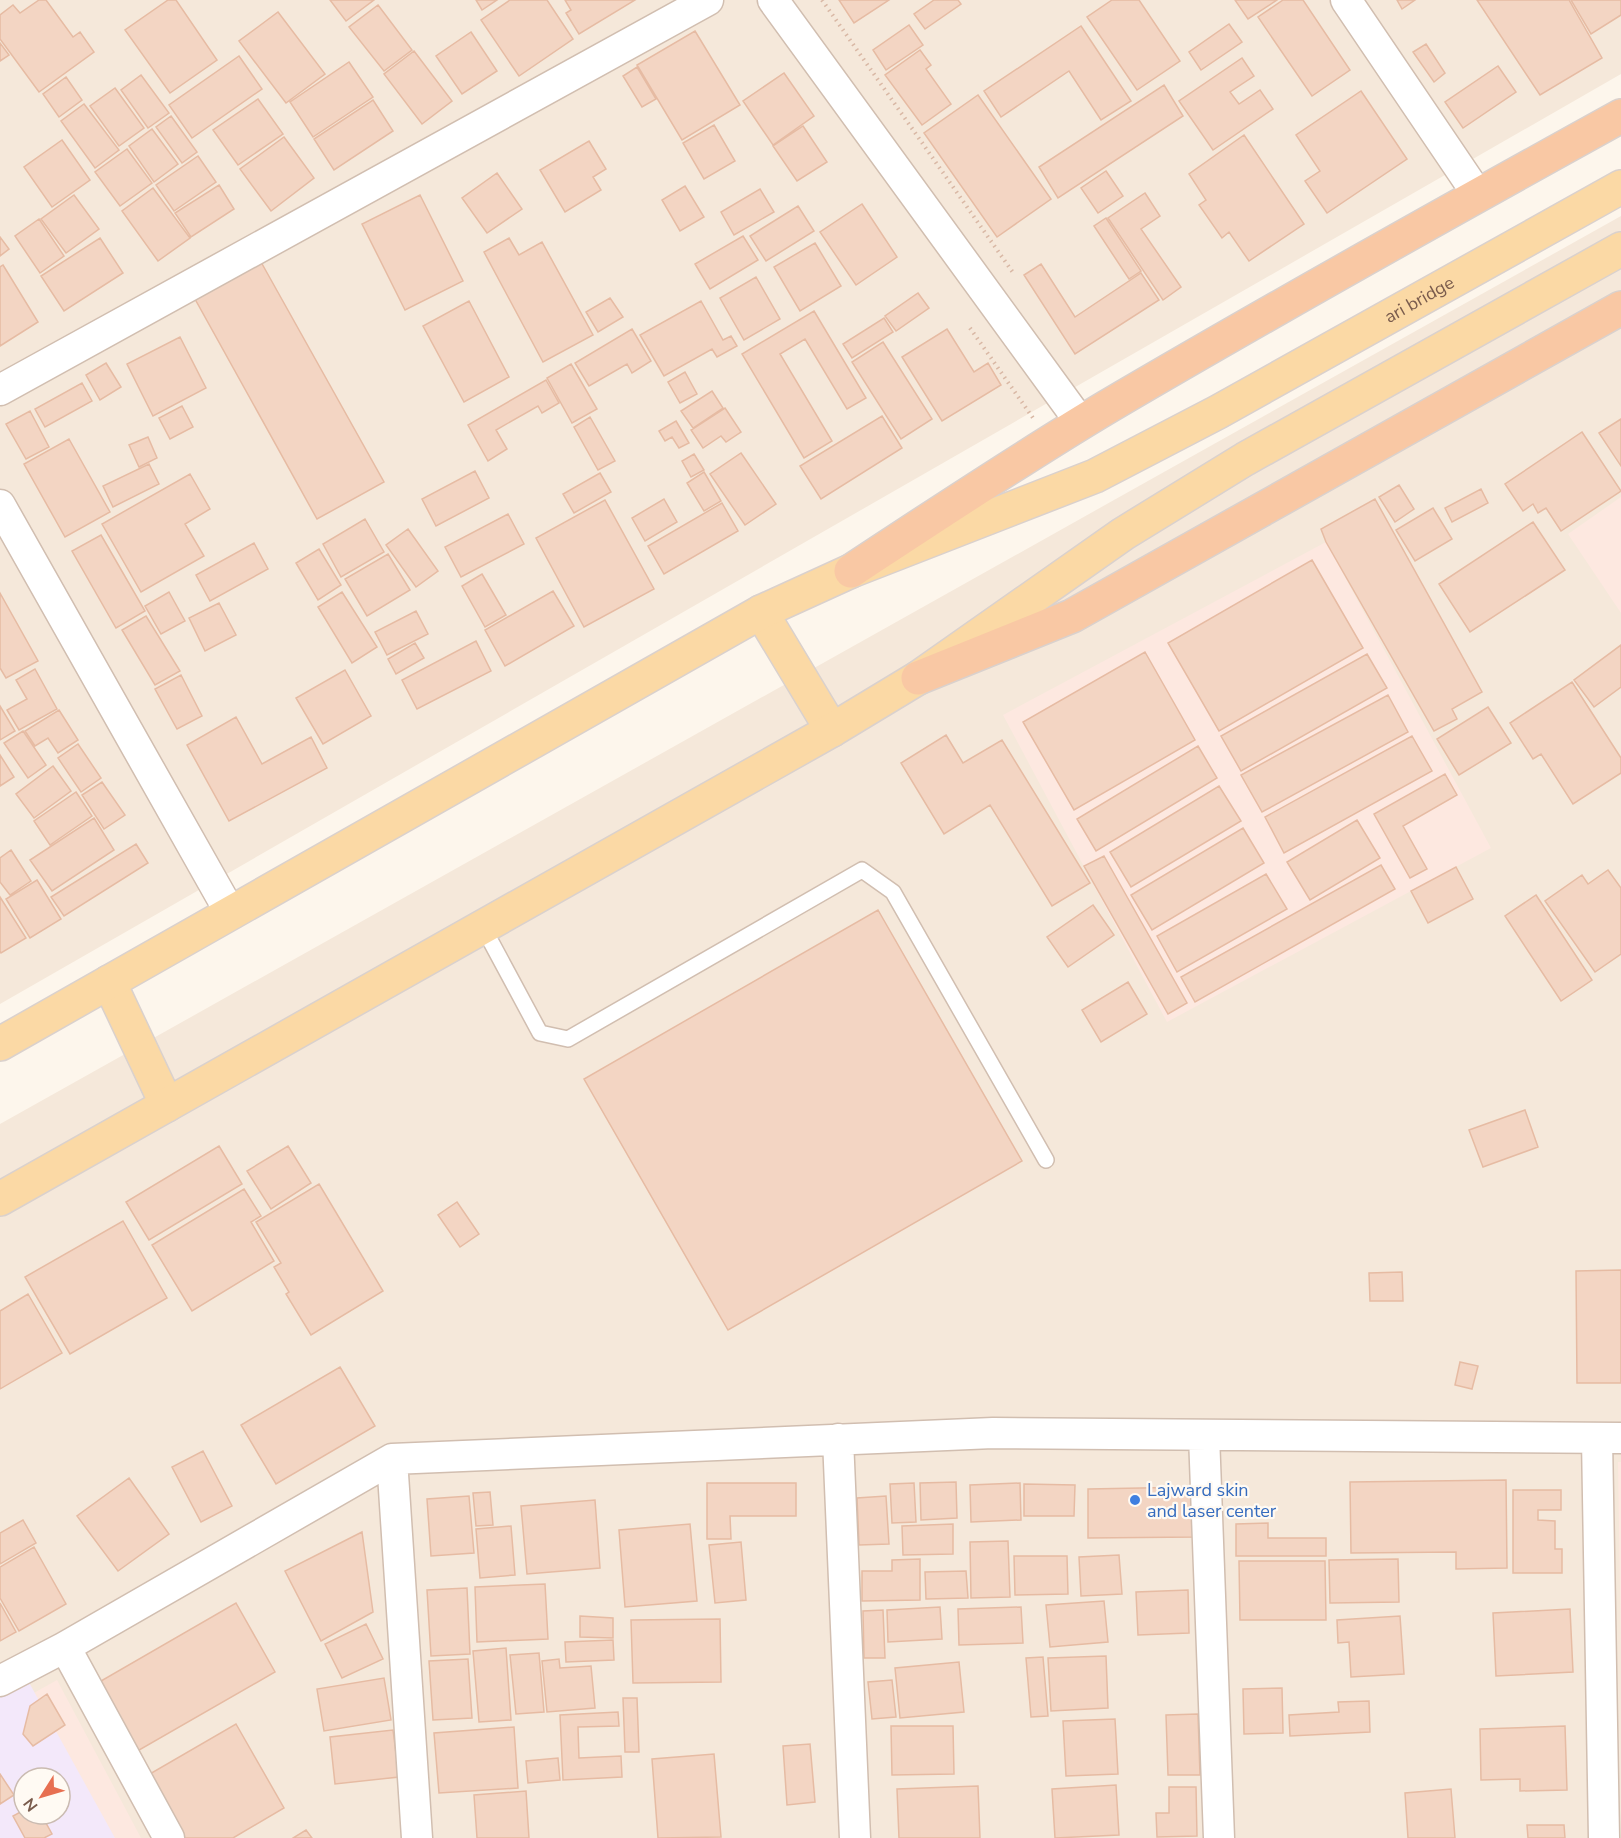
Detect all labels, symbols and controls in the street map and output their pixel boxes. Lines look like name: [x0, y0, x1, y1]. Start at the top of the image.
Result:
street label: ari bridge: [1380, 270, 1459, 329]
place label: Lajward skin and laser center: [1147, 1478, 1277, 1523]
marker: Lajward skin and laser center: [1128, 1493, 1142, 1507]
north arrow: [12, 1766, 72, 1826]
text: N: [18, 1793, 43, 1816]

